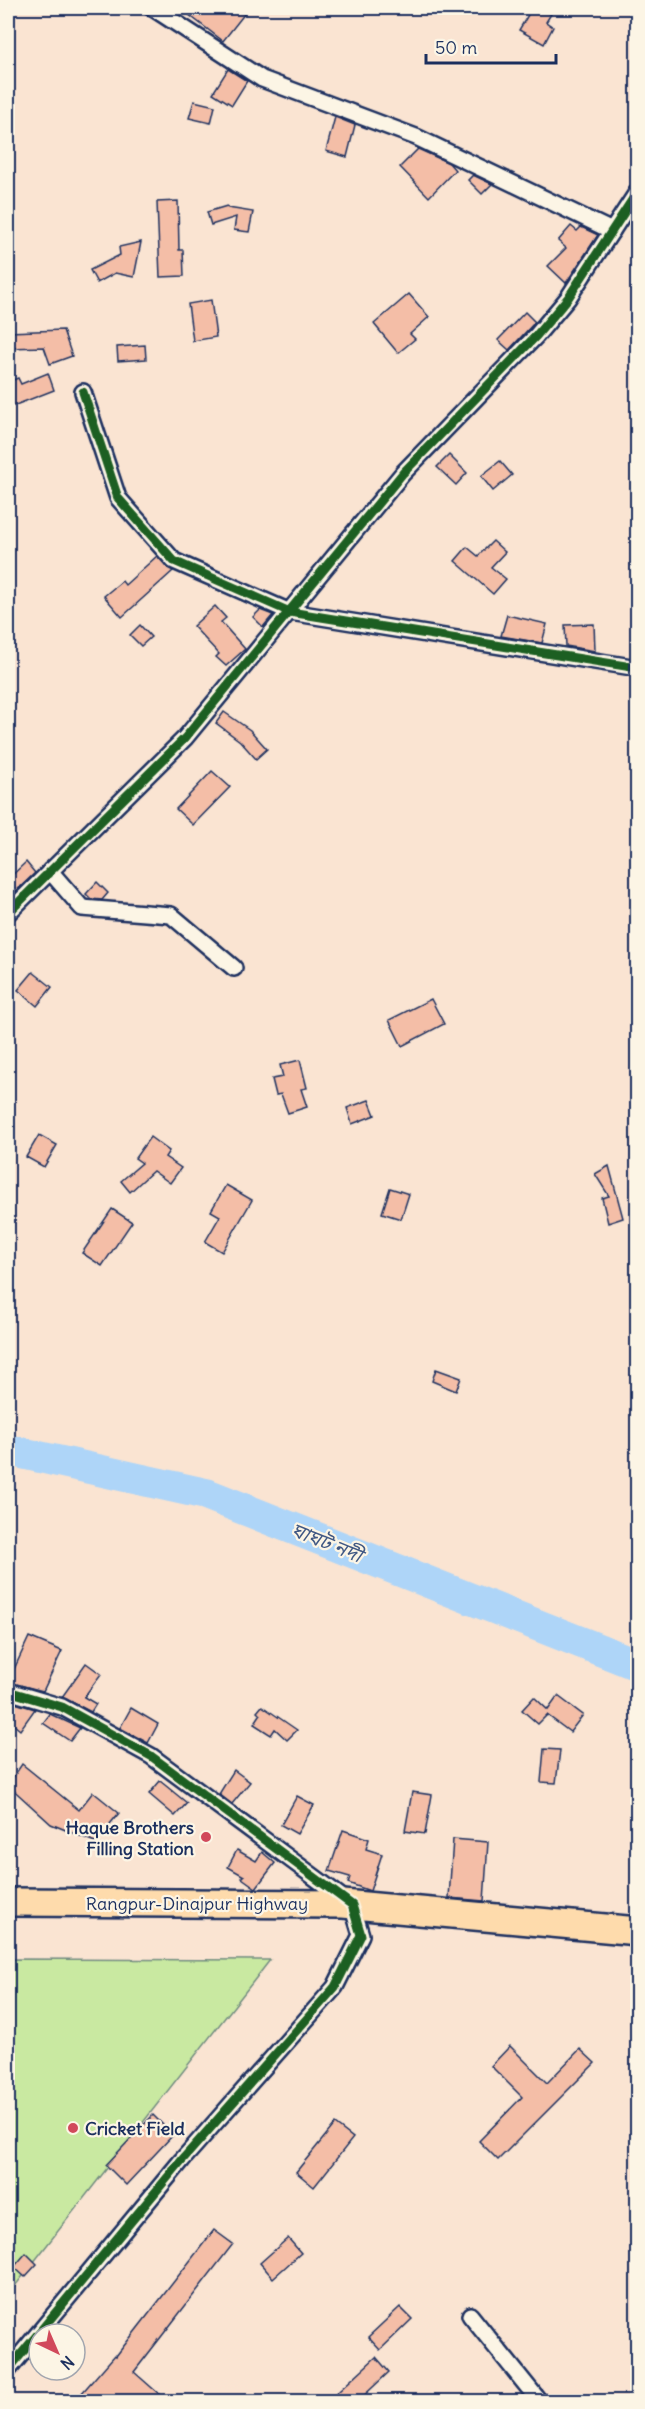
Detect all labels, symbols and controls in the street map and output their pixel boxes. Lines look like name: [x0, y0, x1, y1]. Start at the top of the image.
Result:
scale bar: [426, 27, 556, 65]
text: 50 m: [435, 36, 477, 59]
water label: ঘাঘট নদী: [288, 1516, 370, 1569]
place label: Haque Brothers Filling Station: [66, 1816, 195, 1860]
marker: Haque Brothers Filling Station: [199, 1830, 213, 1844]
street label: Rangpur-Dinajpur Highway: [86, 1892, 308, 1915]
place label: Cricket Field: [85, 2117, 185, 2140]
marker: Cricket Field: [66, 2121, 80, 2135]
north arrow: [27, 2322, 87, 2382]
text: N: [56, 2352, 78, 2374]

